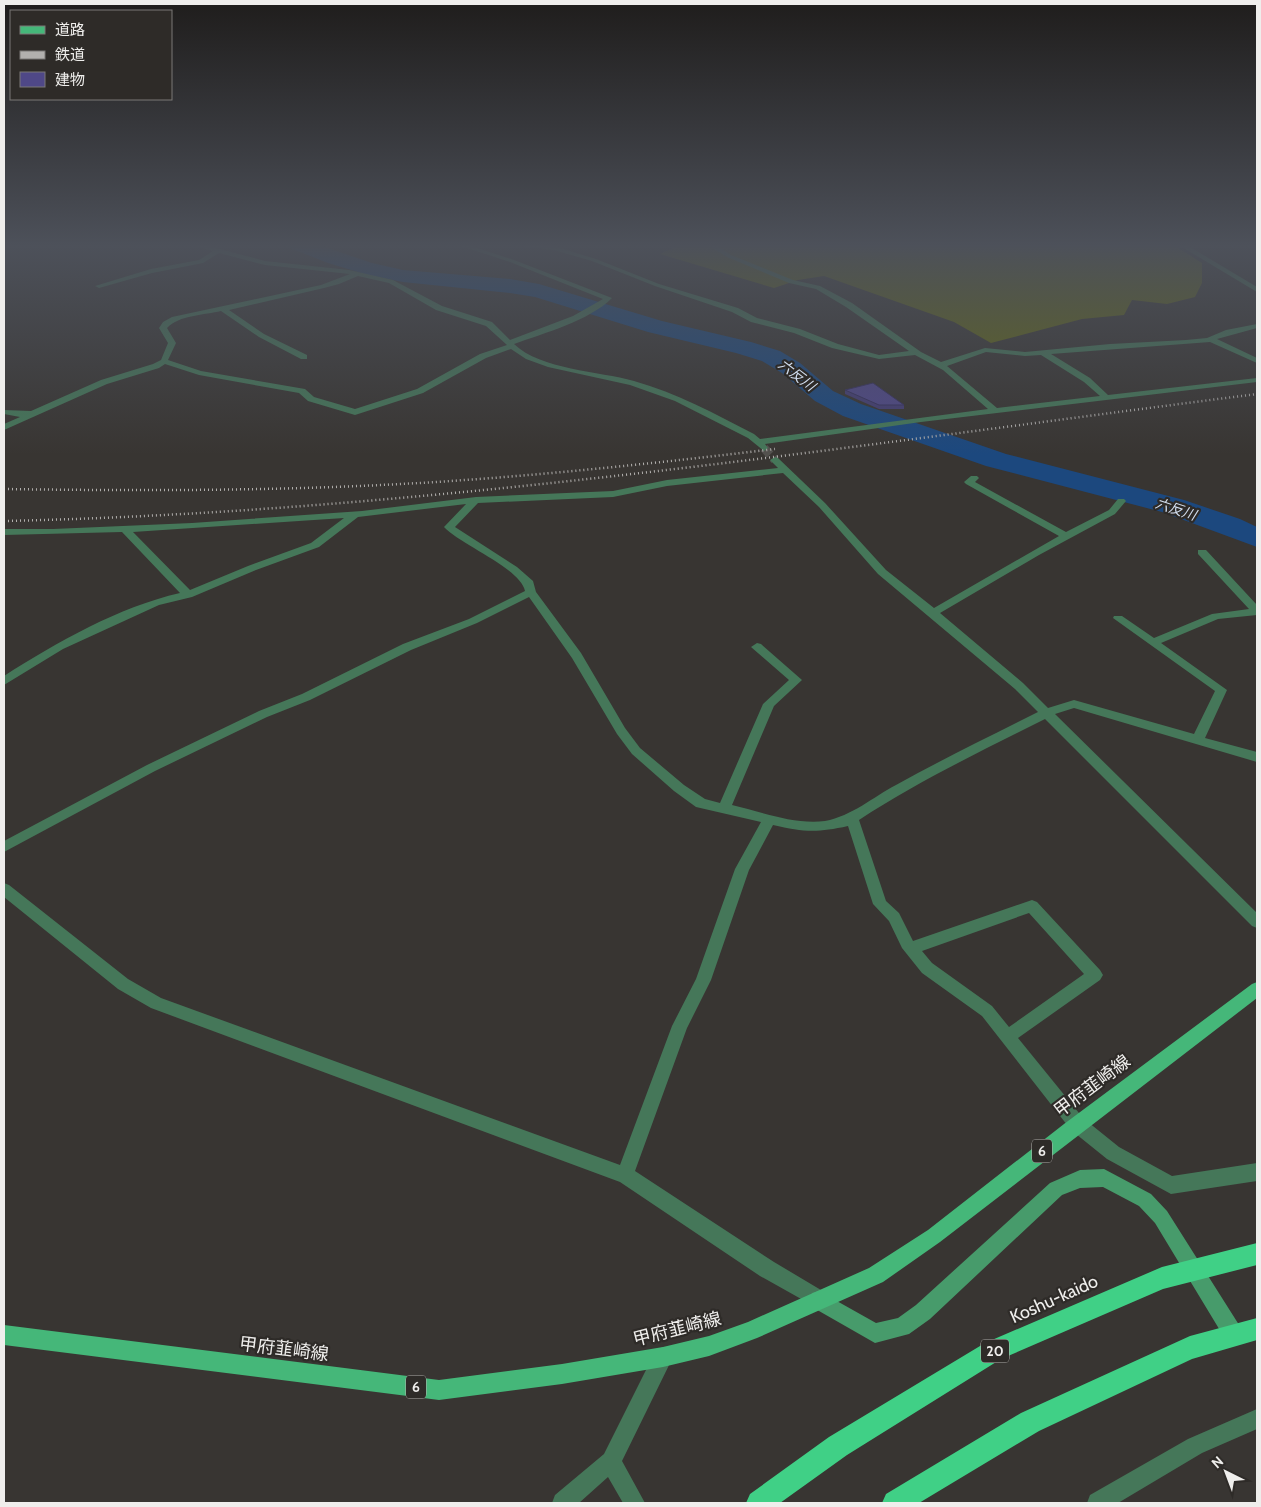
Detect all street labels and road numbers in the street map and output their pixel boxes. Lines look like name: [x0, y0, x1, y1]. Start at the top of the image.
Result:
street label: 甲府韮崎線: [1049, 1050, 1135, 1122]
road number: 6: [1032, 1140, 1052, 1162]
street label: Koshu-kaido: [1007, 1270, 1102, 1328]
street label: 甲府韮崎線: [631, 1307, 723, 1351]
street label: 甲府韮崎線: [238, 1333, 330, 1365]
road number: 20: [981, 1340, 1009, 1362]
road number: 6: [406, 1375, 426, 1398]

